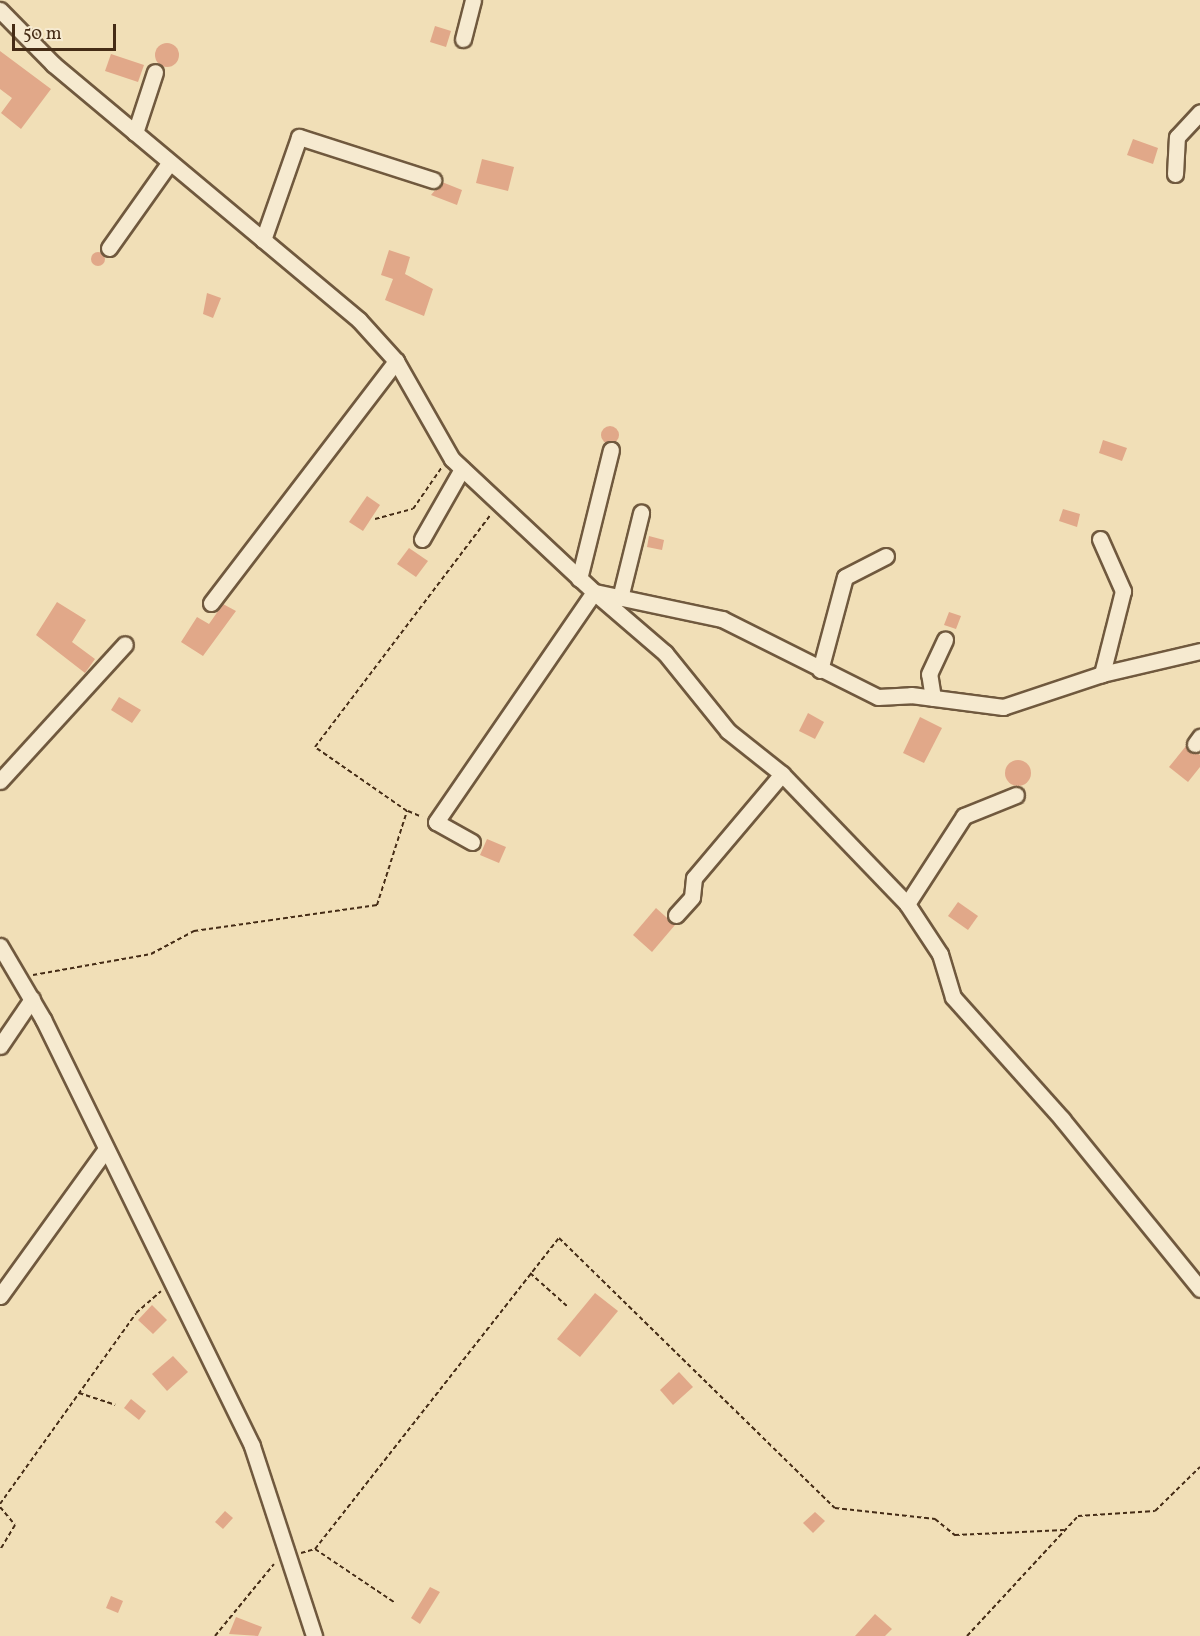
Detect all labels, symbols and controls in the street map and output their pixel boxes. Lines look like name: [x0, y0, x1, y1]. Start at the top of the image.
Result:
scale bar: [15, 12, 118, 50]
text: 50 m: [23, 22, 62, 47]

